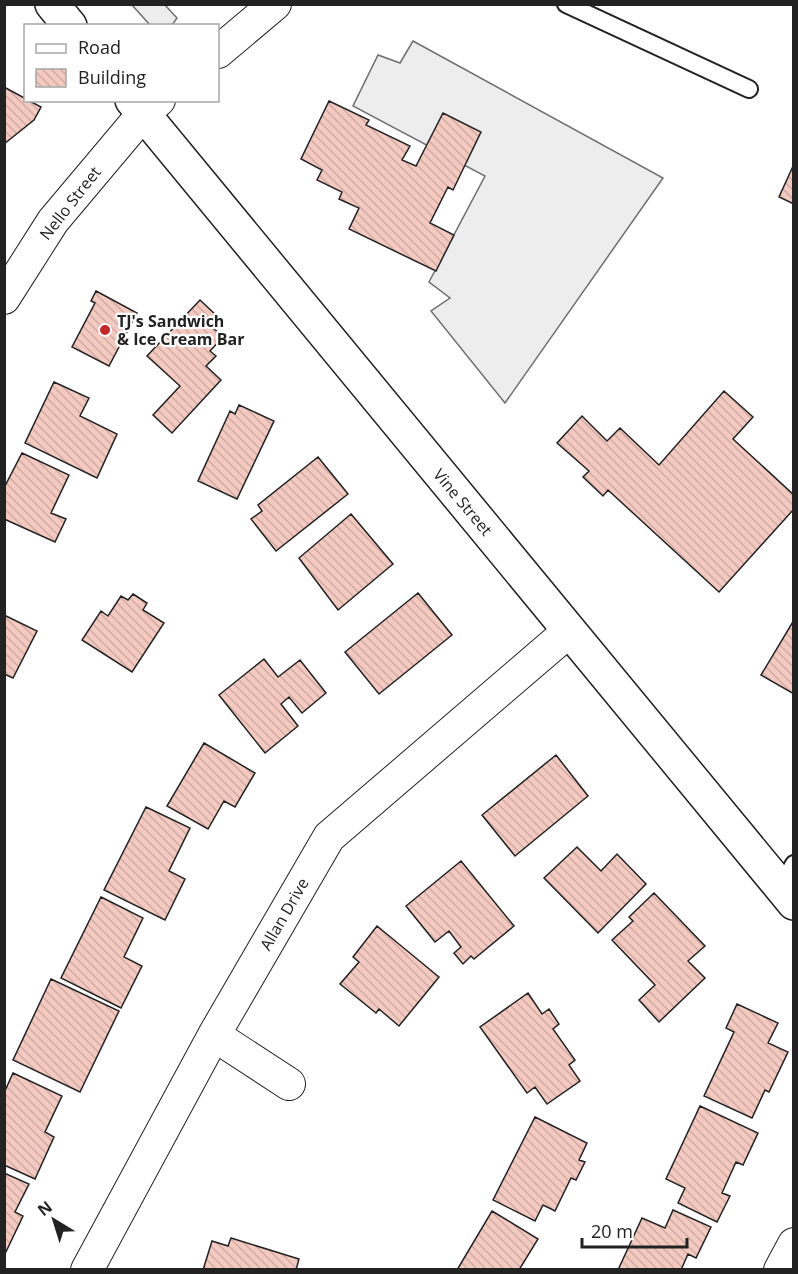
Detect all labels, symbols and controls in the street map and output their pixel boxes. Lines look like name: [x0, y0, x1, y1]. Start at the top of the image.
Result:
legend: [24, 24, 219, 102]
text: Road: [78, 35, 121, 59]
text: Building: [78, 65, 146, 89]
street label: Nello Street: [34, 161, 106, 244]
place label: TJ's Sandwich & Ice Cream Bar: [117, 310, 244, 350]
marker: TJ's Sandwich & Ice Cream Bar: [98, 323, 112, 337]
street label: Vine Street: [428, 464, 498, 540]
street label: Allan Drive: [254, 874, 314, 954]
north arrow: [24, 1190, 84, 1250]
text: N: [33, 1196, 57, 1221]
scale bar: [582, 1211, 687, 1249]
text: 20 m: [591, 1219, 633, 1243]

